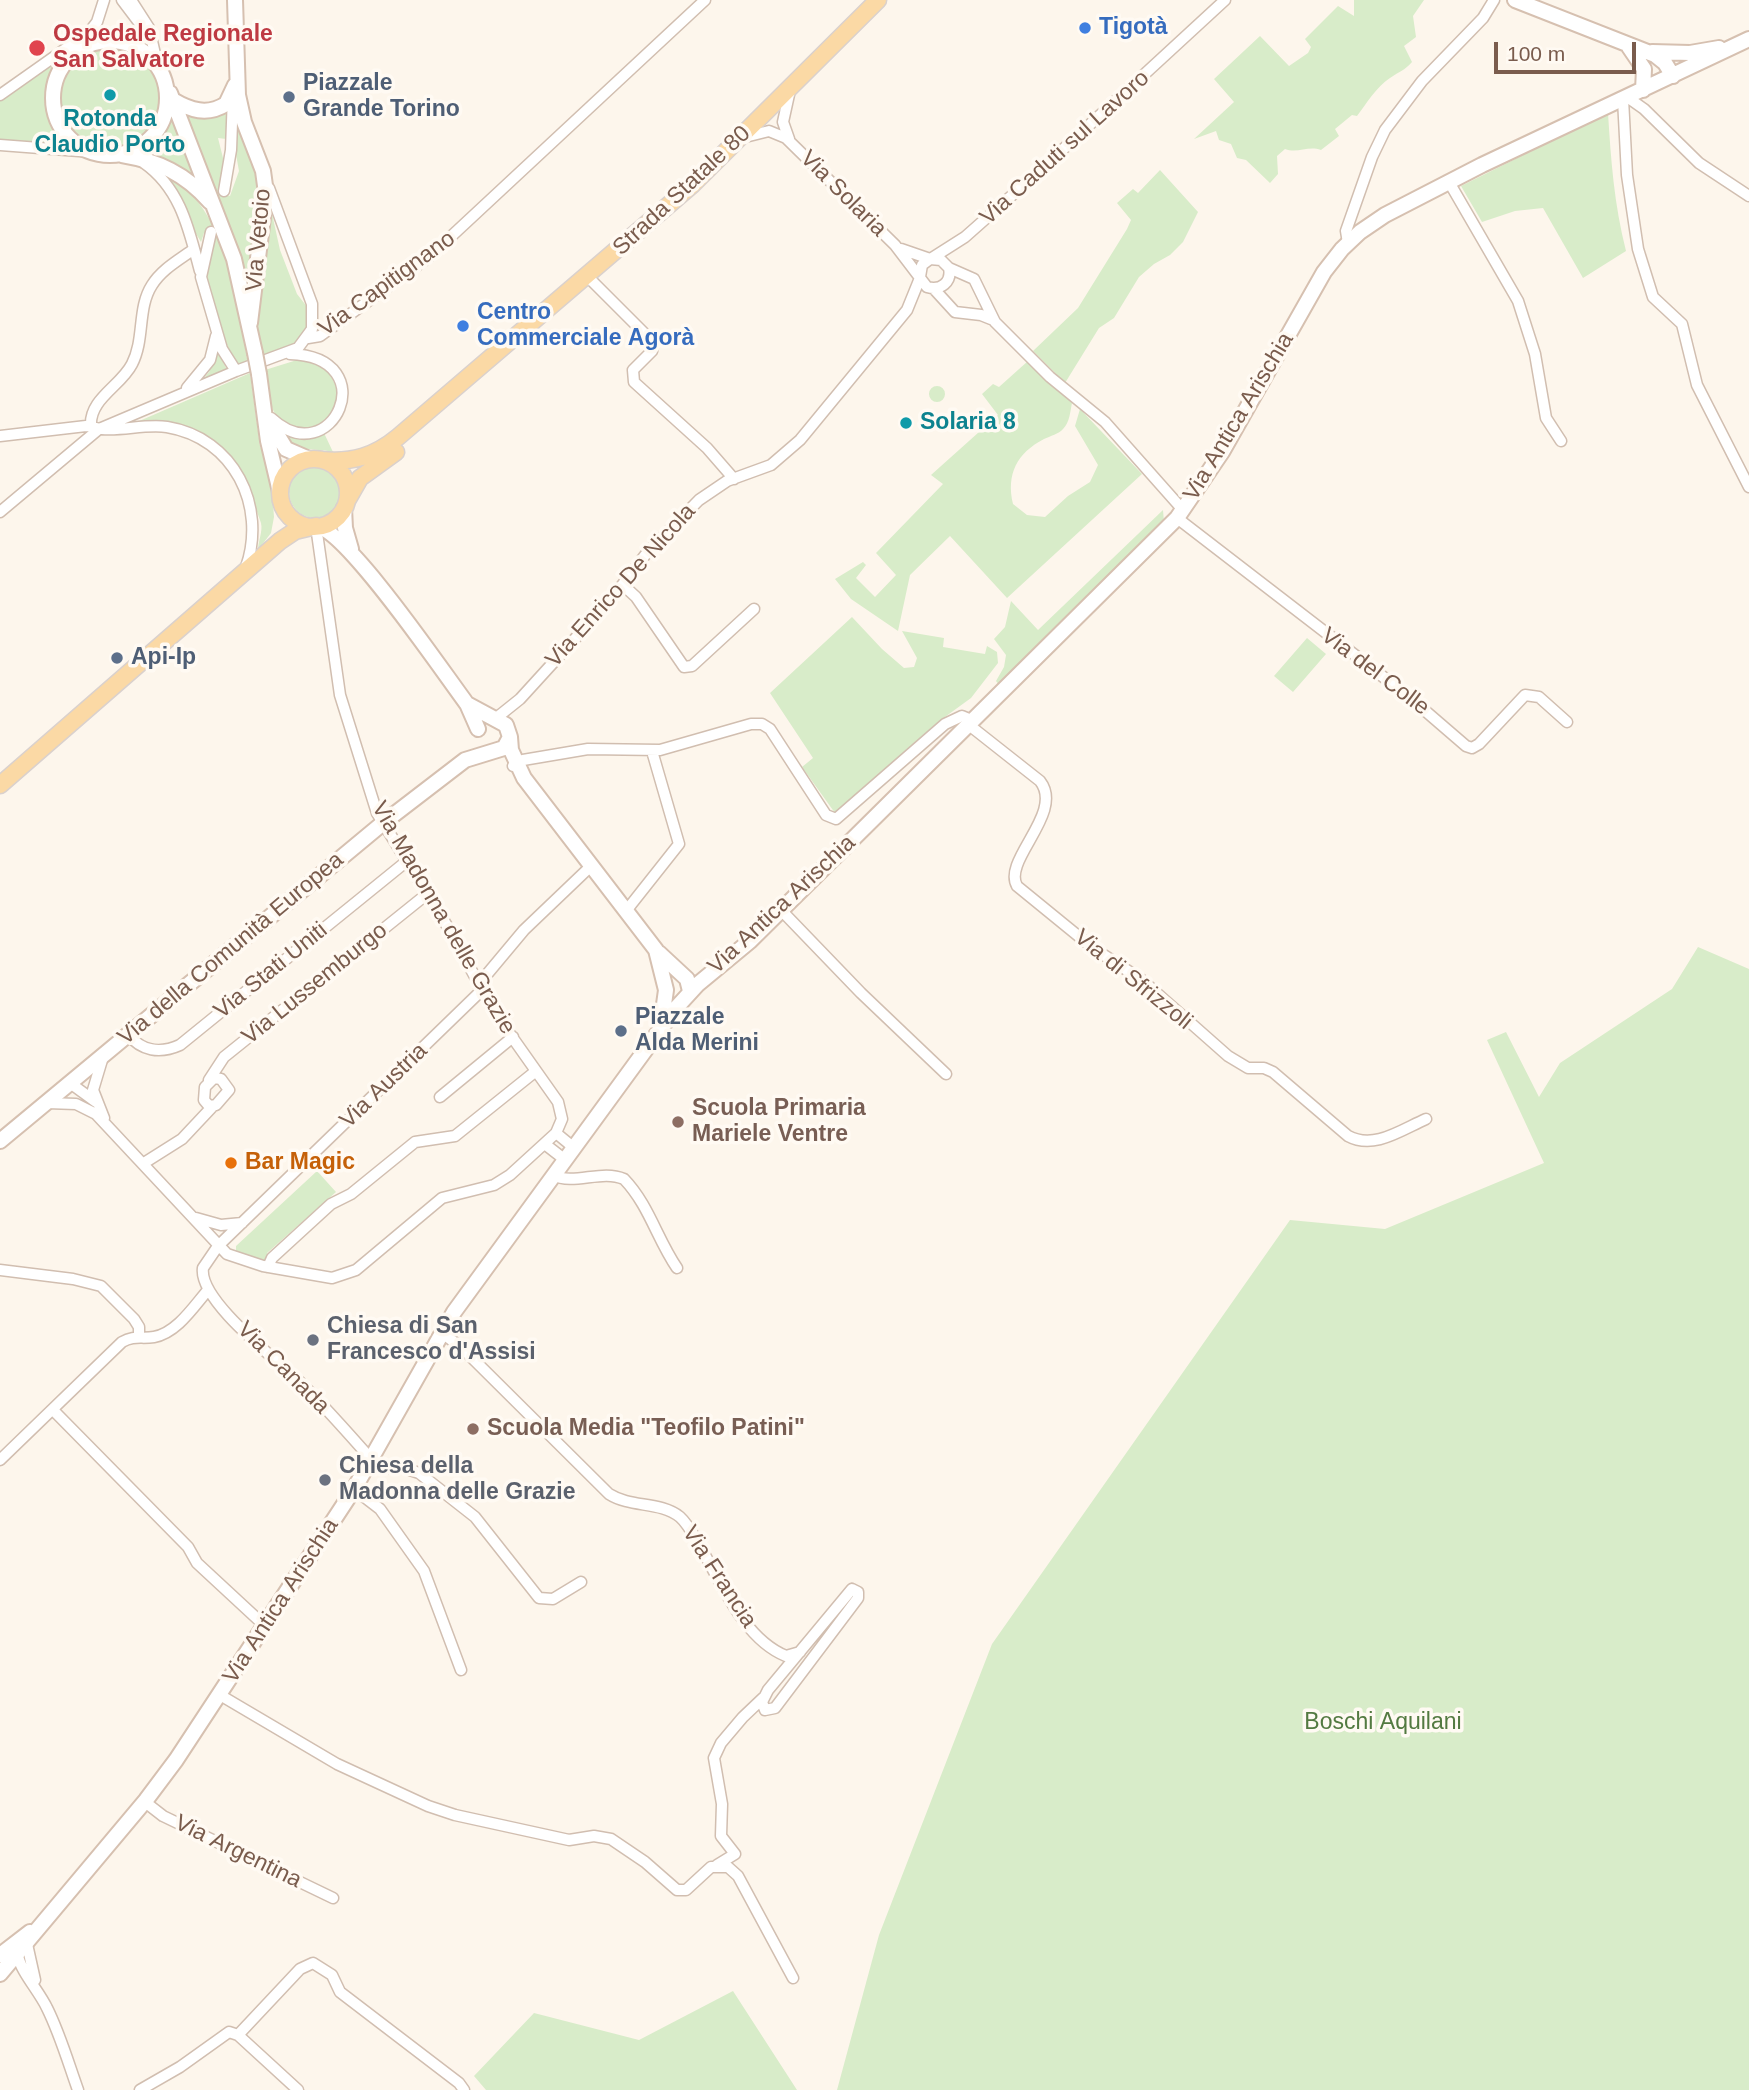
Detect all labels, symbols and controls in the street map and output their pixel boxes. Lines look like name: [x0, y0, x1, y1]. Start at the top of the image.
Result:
place label: Tigotà: [1099, 14, 1168, 42]
marker: Tigotà: [1077, 20, 1093, 36]
place label: Ospedale Regionale San Salvatore: [53, 21, 273, 75]
scale bar: [1497, 28, 1639, 72]
marker: Ospedale Regionale San Salvatore: [27, 38, 47, 58]
text: 100 m: [1507, 42, 1565, 65]
street label: Via Caduti sul Lavoro: [975, 65, 1155, 231]
place label: Piazzale Grande Torino: [303, 70, 460, 124]
marker: Rotonda Claudio Porto: [102, 87, 118, 103]
marker: Piazzale Grande Torino: [281, 89, 297, 105]
place label: Rotonda Claudio Porto: [35, 106, 185, 160]
street label: Strada Statale 80: [608, 120, 756, 262]
street label: Via Solaria: [794, 145, 892, 243]
street label: Via Vetoio: [241, 187, 277, 293]
street label: Via Capitignano: [313, 225, 461, 343]
place label: Centro Commerciale Agorà: [477, 299, 694, 353]
marker: Centro Commerciale Agorà: [455, 318, 471, 334]
street label: Via Antica Arischia: [1178, 328, 1300, 506]
place label: Solaria 8: [920, 409, 1016, 437]
marker: Solaria 8: [898, 415, 914, 431]
street label: Via Enrico De Nicola: [540, 499, 702, 673]
street label: Via del Colle: [1315, 622, 1435, 722]
place label: Api-Ip: [131, 644, 196, 672]
marker: Api-Ip: [109, 650, 125, 666]
street label: Via Madonna delle Grazie: [365, 797, 521, 1039]
street label: Via Antica Arischia: [703, 830, 861, 980]
street label: Via della Comunità Europea: [113, 847, 349, 1051]
street label: Via Stati Uniti: [209, 917, 333, 1025]
street label: Via Lussemburgo: [237, 917, 393, 1051]
street label: Via di Sfrizzoli: [1068, 924, 1198, 1036]
place label: Piazzale Alda Merini: [635, 1004, 759, 1058]
marker: Piazzale Alda Merini: [613, 1023, 629, 1039]
street label: Via Austria: [335, 1038, 433, 1134]
place label: Scuola Primaria Mariele Ventre: [692, 1095, 866, 1149]
marker: Scuola Primaria Mariele Ventre: [670, 1114, 686, 1130]
place label: Bar Magic: [245, 1149, 355, 1177]
marker: Bar Magic: [223, 1155, 239, 1171]
place label: Chiesa di San Francesco d'Assisi: [327, 1313, 536, 1367]
street label: Via Canada: [231, 1316, 335, 1420]
marker: Chiesa di San Francesco d'Assisi: [305, 1332, 321, 1348]
place label: Scuola Media "Teofilo Patini": [487, 1415, 805, 1443]
marker: Scuola Media "Teofilo Patini": [465, 1421, 481, 1437]
place label: Chiesa della Madonna delle Grazie: [339, 1453, 575, 1507]
marker: Chiesa della Madonna delle Grazie: [317, 1472, 333, 1488]
street label: Via Antica Arischia: [217, 1513, 345, 1689]
street label: Via Francia: [676, 1521, 762, 1633]
park label: Boschi Aquilani: [1304, 1709, 1462, 1737]
street label: Via Argentina: [170, 1809, 306, 1895]

